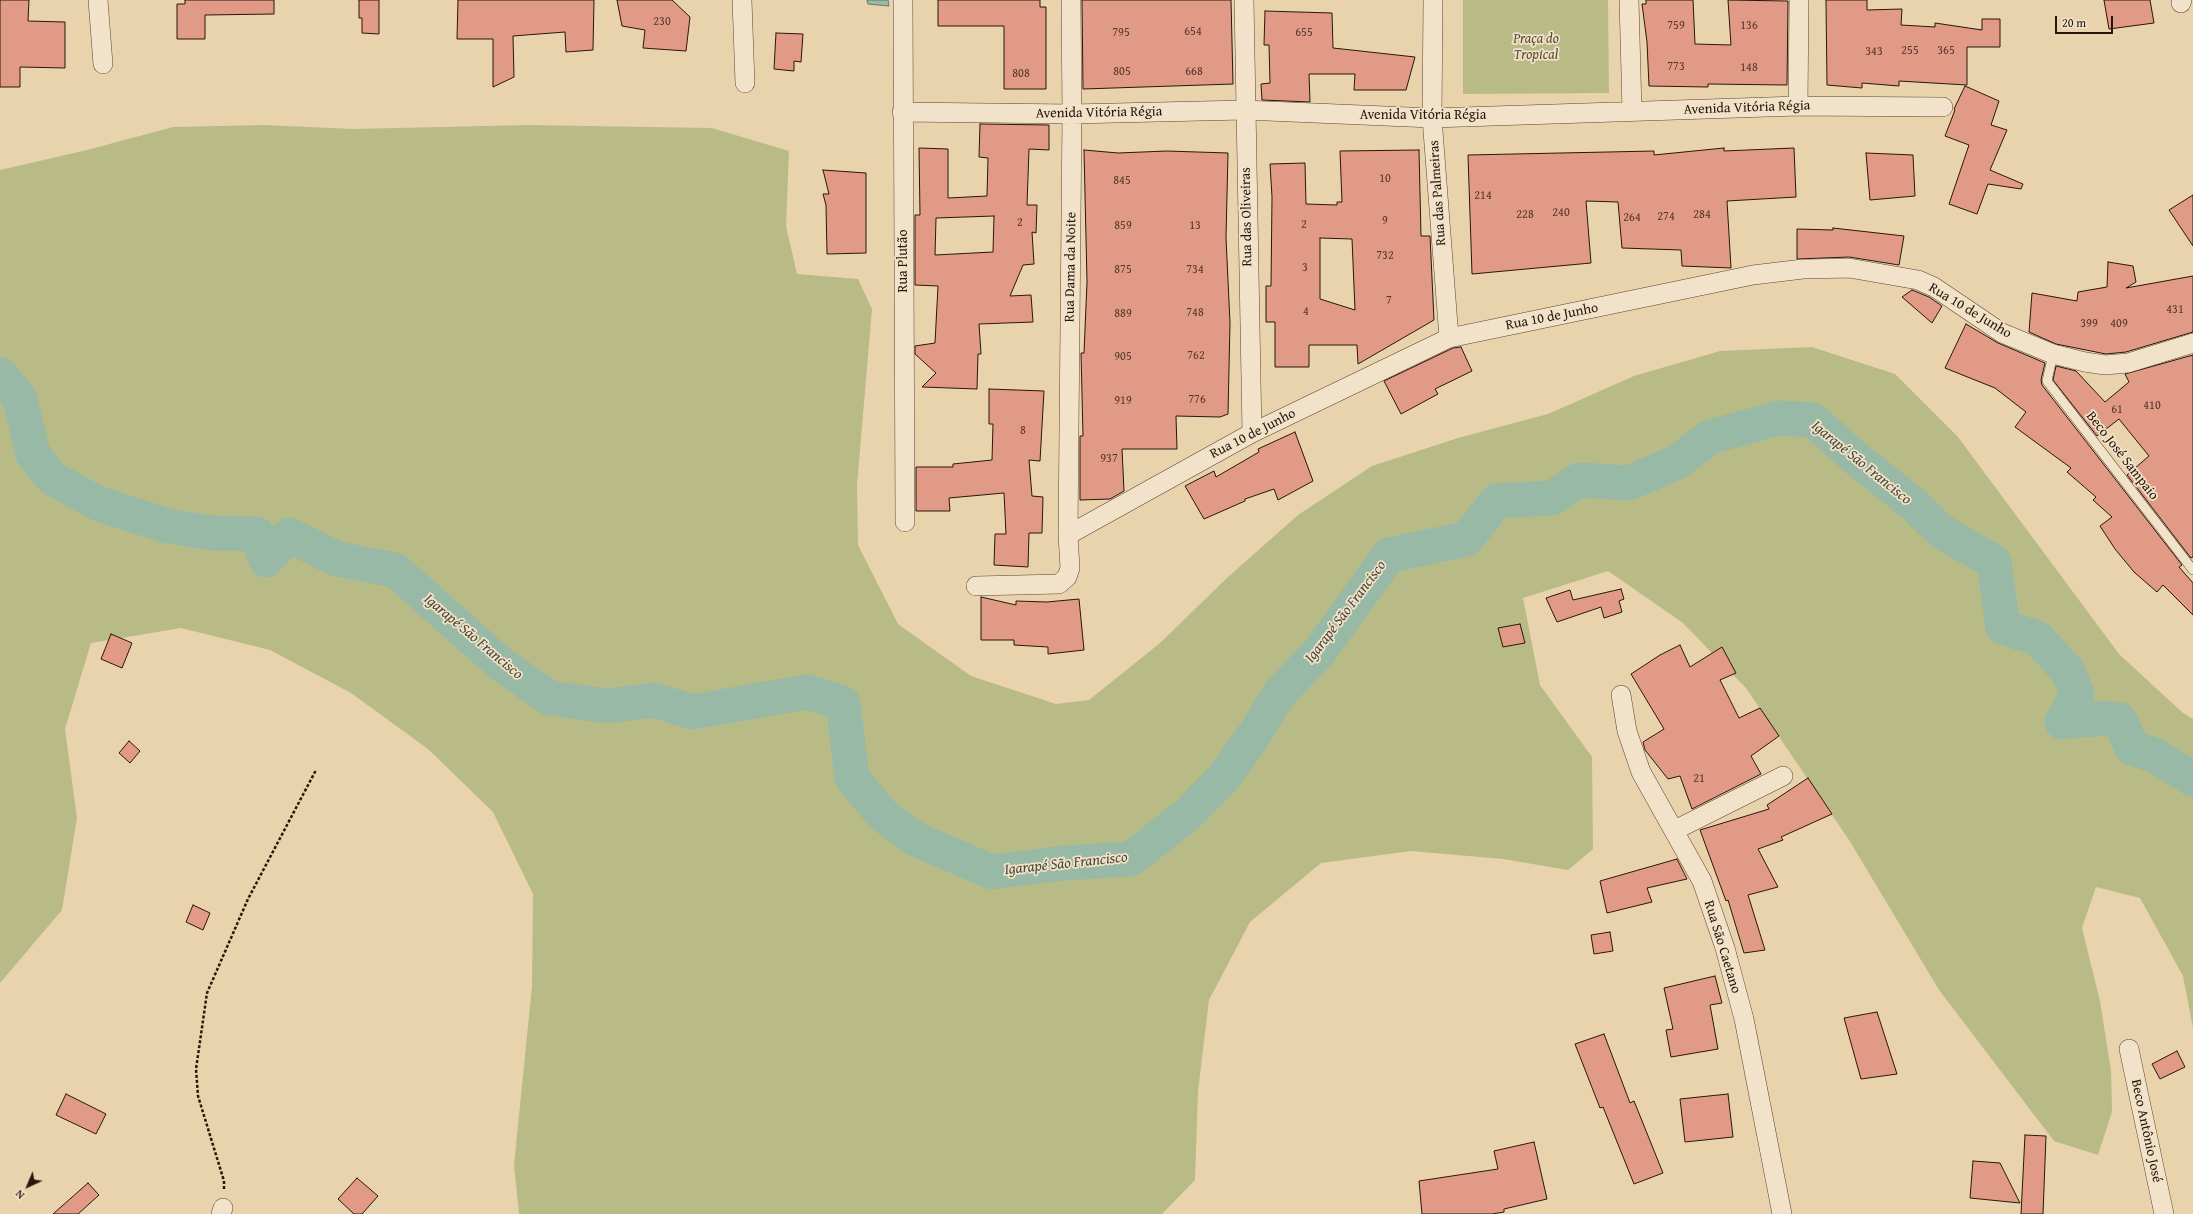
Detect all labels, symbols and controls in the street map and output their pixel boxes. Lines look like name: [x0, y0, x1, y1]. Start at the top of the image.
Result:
scale bar: [2057, 8, 2115, 34]
text: 20 m: [2062, 14, 2086, 31]
house number: 230: [653, 15, 671, 29]
house number: 759: [1667, 19, 1685, 33]
house number: 136: [1740, 19, 1758, 33]
house number: 654: [1184, 25, 1202, 39]
house number: 795: [1112, 26, 1130, 40]
house number: 655: [1295, 26, 1313, 40]
park label: Praça do Tropical: [1513, 31, 1559, 64]
house number: 255: [1901, 44, 1919, 58]
house number: 365: [1937, 44, 1955, 58]
house number: 343: [1865, 45, 1883, 59]
house number: 773: [1667, 60, 1685, 74]
house number: 148: [1740, 61, 1758, 75]
house number: 805: [1113, 65, 1131, 79]
house number: 668: [1185, 65, 1203, 79]
house number: 808: [1012, 67, 1030, 81]
street label: Avenida Vitória Régia: [1683, 97, 1811, 119]
street label: Avenida Vitória Régia: [1036, 103, 1162, 123]
street label: Avenida Vitória Régia: [1360, 107, 1486, 123]
street label: Rua das Palmeiras: [1426, 140, 1450, 246]
street label: Rua das Oliveiras: [1238, 167, 1256, 267]
house number: 10: [1379, 172, 1391, 186]
house number: 845: [1113, 174, 1131, 188]
house number: 214: [1474, 189, 1492, 203]
house number: 240: [1552, 206, 1570, 220]
house number: 228: [1516, 208, 1534, 222]
house number: 284: [1693, 208, 1711, 222]
house number: 274: [1657, 210, 1675, 224]
house number: 264: [1623, 211, 1641, 225]
street label: Rua Dama da Noite: [1062, 212, 1080, 322]
house number: 9: [1382, 214, 1388, 228]
house number: 2: [1017, 216, 1023, 230]
house number: 2: [1301, 218, 1307, 232]
house number: 859: [1114, 219, 1132, 233]
house number: 13: [1189, 219, 1201, 233]
street label: Rua Plutão: [895, 229, 911, 293]
house number: 732: [1376, 249, 1394, 263]
house number: 3: [1302, 261, 1308, 275]
house number: 875: [1114, 263, 1132, 277]
house number: 734: [1186, 263, 1204, 277]
street label: Rua 10 de Junho: [1925, 280, 2015, 342]
house number: 7: [1386, 294, 1392, 308]
street label: Rua 10 de Junho: [1504, 300, 1600, 334]
house number: 431: [2166, 303, 2184, 317]
house number: 4: [1303, 305, 1309, 319]
house number: 748: [1186, 306, 1204, 320]
house number: 889: [1114, 307, 1132, 321]
house number: 399: [2080, 317, 2098, 331]
house number: 409: [2110, 317, 2128, 331]
house number: 762: [1187, 349, 1205, 363]
house number: 905: [1114, 350, 1132, 364]
house number: 776: [1188, 393, 1206, 407]
house number: 919: [1114, 394, 1132, 408]
house number: 410: [2143, 399, 2161, 413]
house number: 61: [2111, 403, 2123, 417]
street label: Rua 10 de Junho: [1207, 405, 1299, 463]
street label: Beco José Sampaio: [2082, 408, 2162, 504]
water label: Igarapé São Francisco: [1807, 417, 1915, 509]
house number: 8: [1020, 424, 1026, 438]
house number: 937: [1100, 452, 1118, 466]
water label: Igarapé São Francisco: [1302, 557, 1390, 667]
water label: Igarapé São Francisco: [420, 590, 526, 684]
house number: 21: [1693, 772, 1705, 786]
water label: Igarapé São Francisco: [1004, 849, 1128, 879]
street label: Rua São Caetano: [1700, 898, 1744, 996]
street label: Beco Antônio José: [2127, 1078, 2165, 1184]
north arrow: [8, 1166, 48, 1206]
text: N: [11, 1186, 28, 1203]

